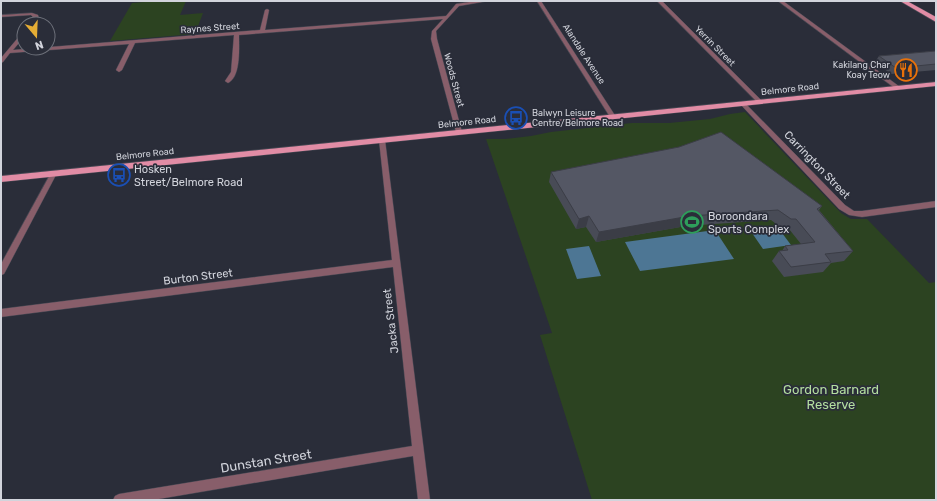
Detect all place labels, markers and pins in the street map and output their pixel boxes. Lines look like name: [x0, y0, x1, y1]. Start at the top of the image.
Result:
restaurant icon: Kakilang Char Koay Teow: [893, 57, 919, 83]
place label: Kakilang Char Koay Teow: [833, 60, 891, 80]
bus stop icon: Balwyn Leisure Centre/Belmore Road: [503, 105, 529, 131]
place label: Balwyn Leisure Centre/Belmore Road: [532, 108, 623, 128]
bus stop icon: Hosken Street/Belmore Road: [106, 162, 132, 188]
place label: Hosken Street/Belmore Road: [134, 163, 243, 189]
sports icon: Boroondara Sports Complex: [679, 209, 705, 235]
place label: Boroondara Sports Complex: [708, 210, 789, 236]

